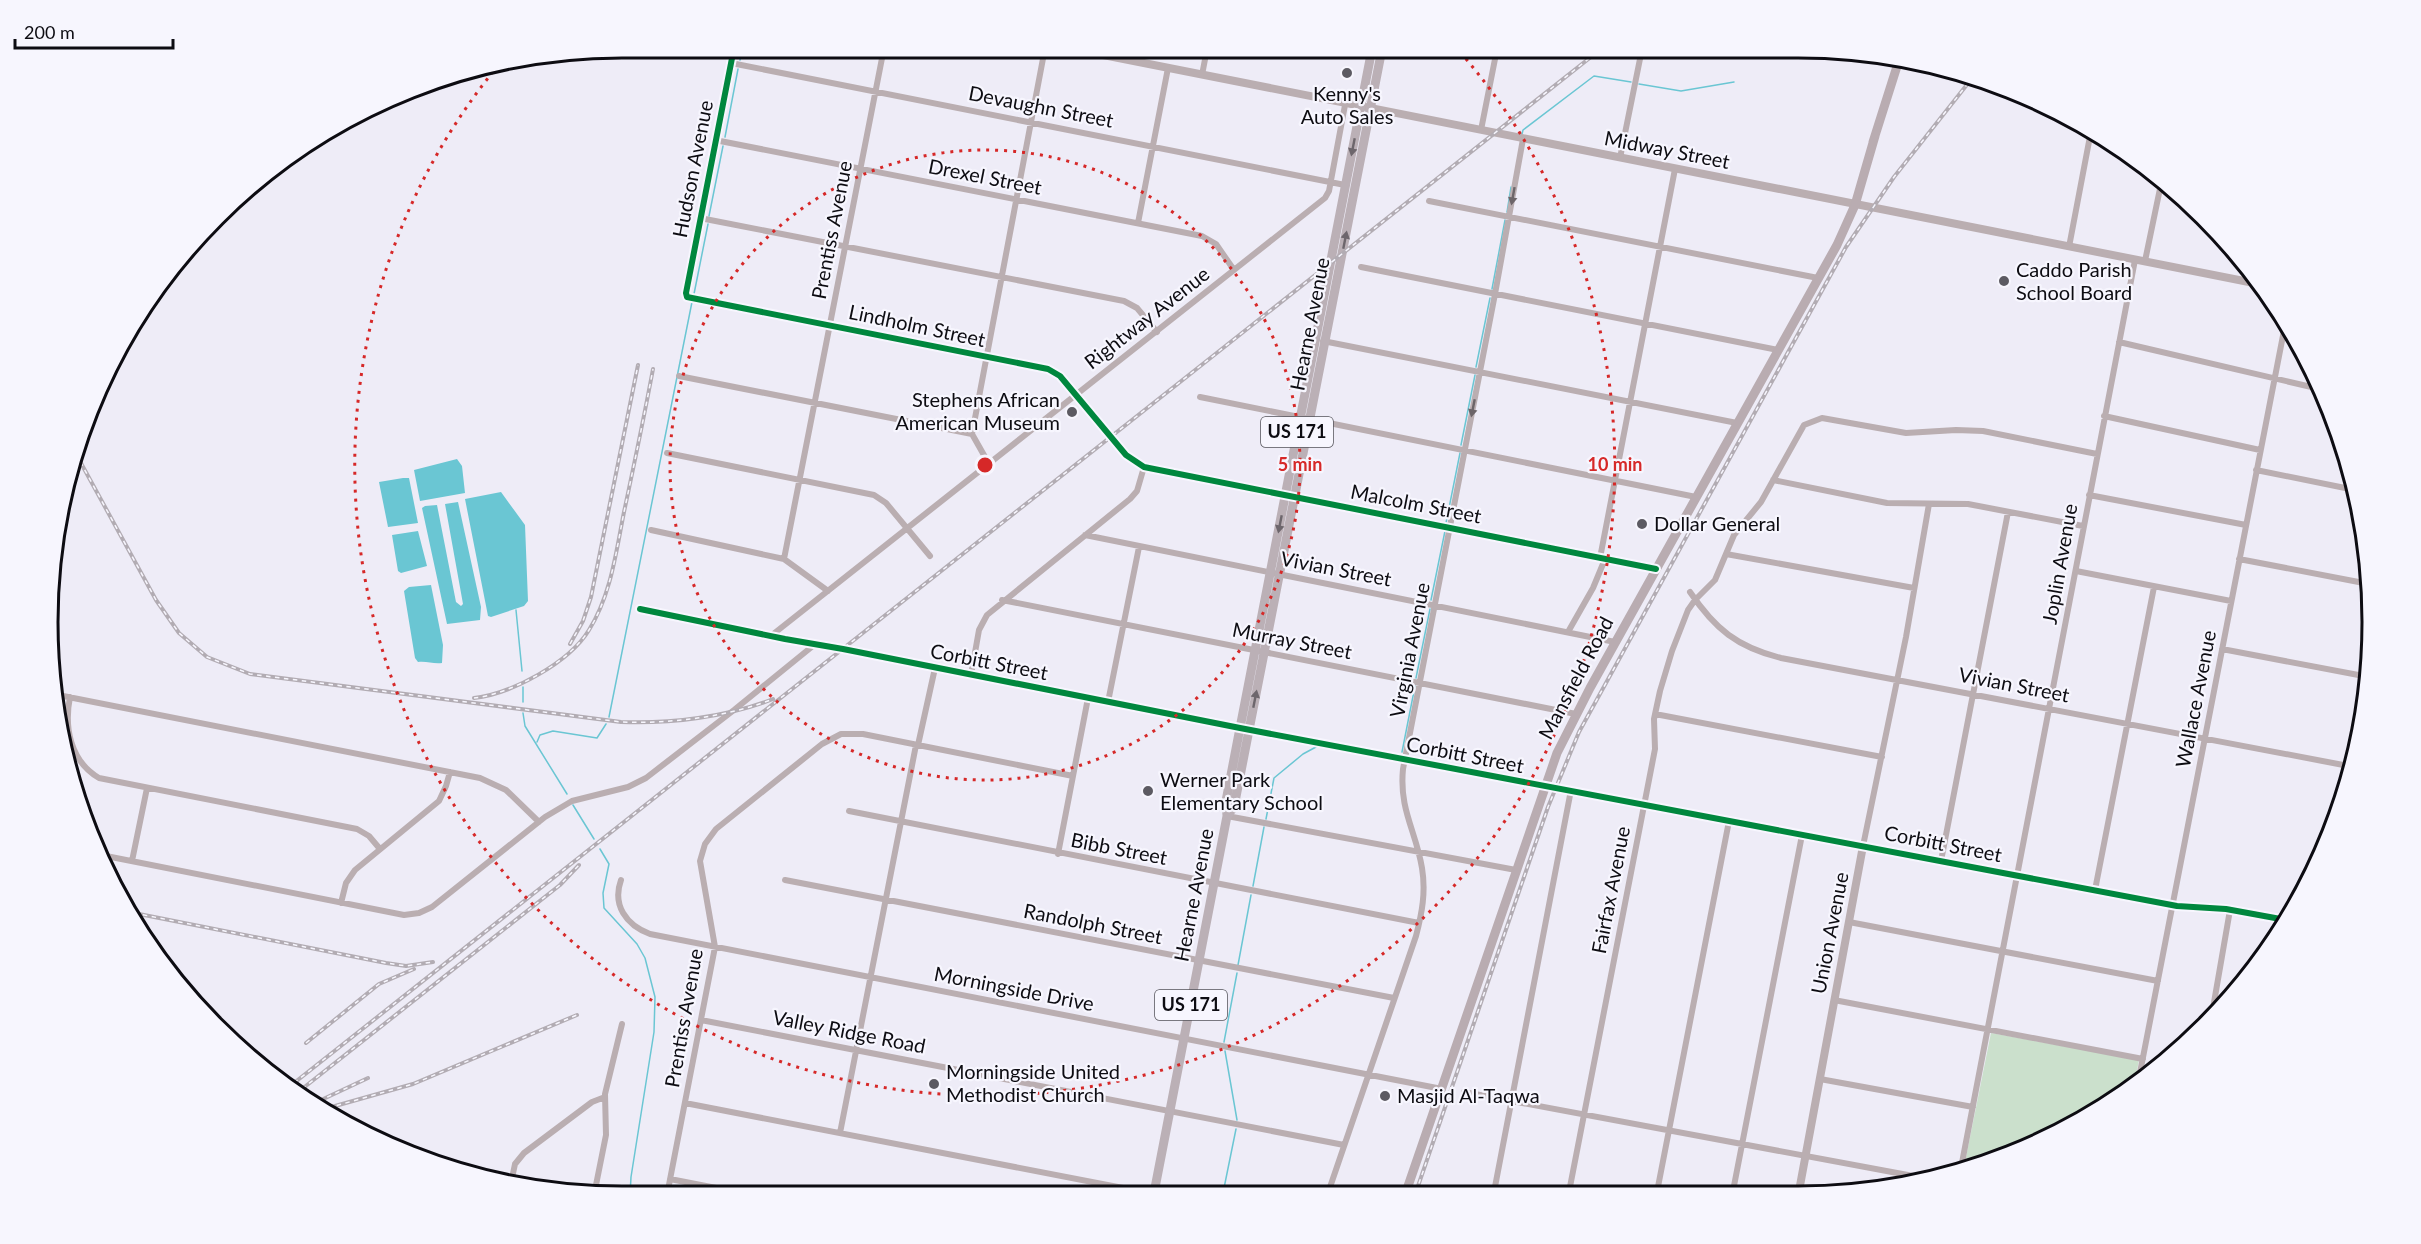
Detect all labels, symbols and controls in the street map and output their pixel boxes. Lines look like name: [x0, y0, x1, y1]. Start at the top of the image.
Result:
scale bar: [15, 12, 172, 50]
text: 200 m: [24, 21, 75, 43]
marker: Kenny's Auto Sales: [1340, 66, 1354, 80]
street label: Devaughn Street: [967, 80, 1116, 132]
place label: Kenny's Auto Sales: [1301, 81, 1393, 128]
street label: Hudson Avenue: [667, 98, 717, 239]
street label: Midway Street: [1602, 125, 1732, 173]
one-way arrow: [1348, 138, 1357, 157]
street label: Drexel Street: [927, 153, 1044, 199]
street label: Prentiss Avenue: [806, 159, 856, 301]
one-way arrow: [1508, 187, 1517, 206]
one-way arrow: [1341, 230, 1350, 249]
street label: Hearne Avenue: [1284, 255, 1334, 392]
place label: Caddo Parish School Board: [2016, 257, 2132, 304]
street label: Rightway Avenue: [1079, 261, 1213, 373]
marker: Caddo Parish School Board: [1997, 274, 2011, 288]
street label: Lindholm Street: [847, 299, 988, 351]
place label: Stephens African American Museum: [895, 387, 1060, 434]
one-way arrow: [1468, 399, 1477, 418]
marker: Stephens African American Museum: [1065, 405, 1079, 419]
road number: US 171: [1261, 417, 1333, 447]
text: 5 min: [1278, 453, 1322, 475]
text: 10 min: [1587, 453, 1643, 475]
centre of rings: [975, 455, 995, 475]
street label: Malcolm Street: [1349, 479, 1484, 527]
street label: Joplin Avenue: [2037, 502, 2081, 626]
place label: Dollar General: [1654, 511, 1780, 535]
one-way arrow: [1275, 515, 1284, 534]
marker: Dollar General: [1635, 517, 1649, 531]
street label: Vivian Street: [1279, 546, 1394, 591]
street label: Virginia Avenue: [1384, 580, 1434, 719]
street label: Mansfield Road: [1533, 612, 1618, 743]
street label: Murray Street: [1230, 617, 1354, 663]
street label: Wallace Avenue: [2170, 628, 2220, 770]
street label: Corbitt Street: [928, 638, 1050, 684]
street label: Vivian Street: [1957, 662, 2072, 707]
one-way arrow: [1251, 689, 1260, 708]
street label: Corbitt Street: [1404, 731, 1526, 777]
place label: Werner Park Elementary School: [1160, 767, 1323, 814]
marker: Werner Park Elementary School: [1141, 784, 1155, 798]
street label: Corbitt Street: [1882, 820, 2004, 866]
street label: Fairfax Avenue: [1586, 824, 1634, 956]
street label: Hearne Avenue: [1168, 826, 1218, 963]
street label: Bibb Street: [1069, 827, 1169, 869]
street label: Union Avenue: [1805, 870, 1853, 996]
street label: Randolph Street: [1022, 898, 1165, 948]
street label: Prentiss Avenue: [659, 947, 707, 1089]
street label: Morningside Drive: [932, 961, 1096, 1015]
road number: US 171: [1155, 990, 1227, 1020]
street label: Valley Ridge Road: [771, 1004, 928, 1058]
place label: Morningside United Methodist Church: [946, 1059, 1120, 1106]
marker: Morningside United Methodist Church: [927, 1077, 941, 1091]
place label: Masjid Al-Taqwa: [1397, 1083, 1540, 1107]
marker: Masjid Al-Taqwa: [1378, 1089, 1392, 1103]

